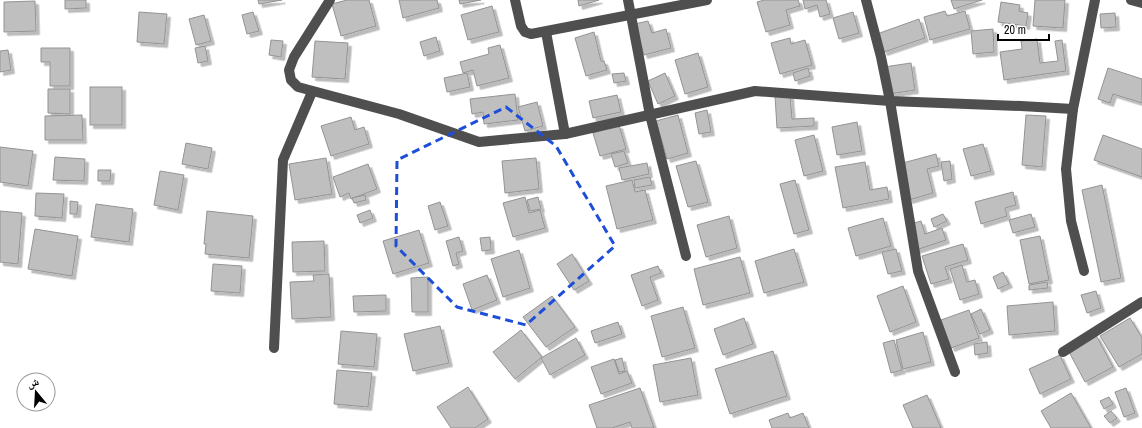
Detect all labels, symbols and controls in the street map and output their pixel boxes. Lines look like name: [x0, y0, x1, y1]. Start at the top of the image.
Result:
scale bar: [998, 16, 1049, 42]
text: 20 m: [1004, 22, 1026, 38]
north arrow: [16, 372, 56, 412]
text: ش: [25, 374, 41, 392]

